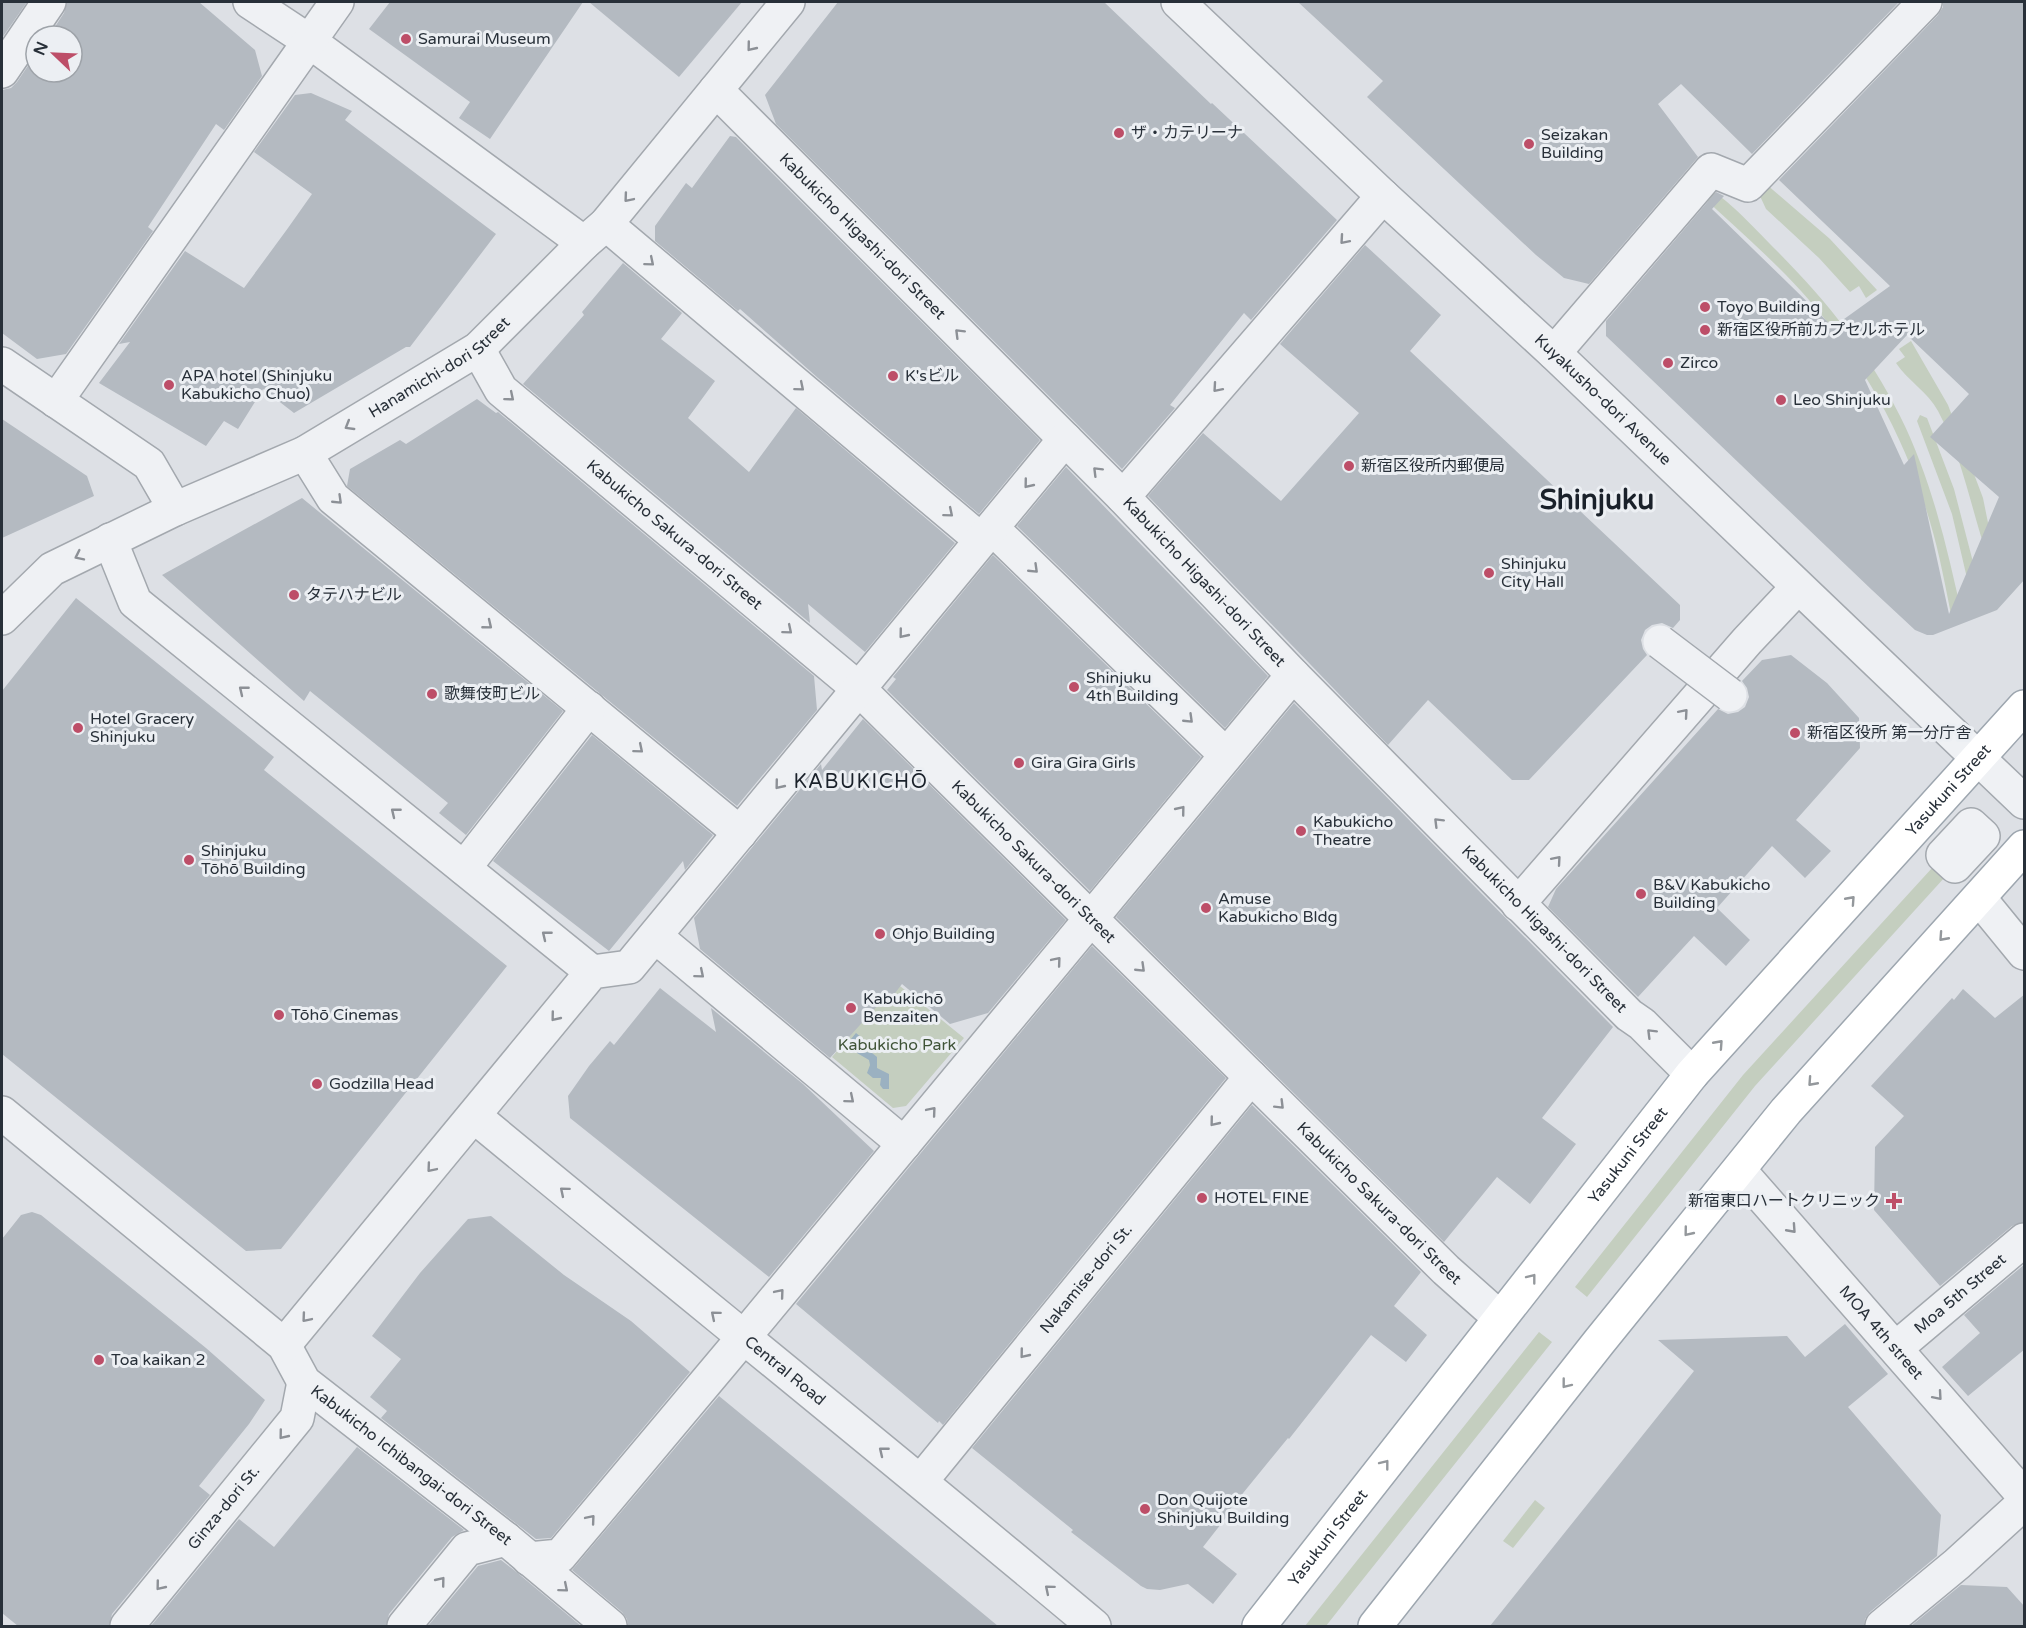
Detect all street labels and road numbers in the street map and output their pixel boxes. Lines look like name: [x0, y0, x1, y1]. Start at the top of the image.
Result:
street label: Kabukicho Higashi-dori Street: [775, 149, 950, 324]
street label: Hanamichi-dori Street: [365, 313, 514, 422]
street label: Kuyakusho-dori Avenue: [1530, 330, 1675, 470]
street label: Kabukicho Sakura-dori Street: [582, 456, 767, 614]
street label: Kabukicho Higashi-dori Street: [1118, 493, 1290, 671]
street label: Yasukuni Street: [1902, 740, 1995, 841]
street label: Kabukicho Sakura-dori Street: [947, 776, 1120, 947]
street label: Kabukicho Higashi-dori Street: [1457, 841, 1631, 1017]
street label: Yasukuni Street: [1584, 1103, 1672, 1208]
street label: Kabukicho Sakura-dori Street: [1292, 1118, 1466, 1289]
street label: Nakamise-dori St.: [1036, 1220, 1137, 1338]
street label: Moa 5th Street: [1910, 1249, 2010, 1338]
street label: MOA 4th street: [1835, 1281, 1928, 1384]
street label: Central Road: [740, 1332, 830, 1410]
street label: Kabukicho Ichibangai-dori Street: [307, 1381, 516, 1550]
street label: Ginza-dori St.: [183, 1461, 264, 1554]
street label: Yasukuni Street: [1284, 1485, 1372, 1590]

